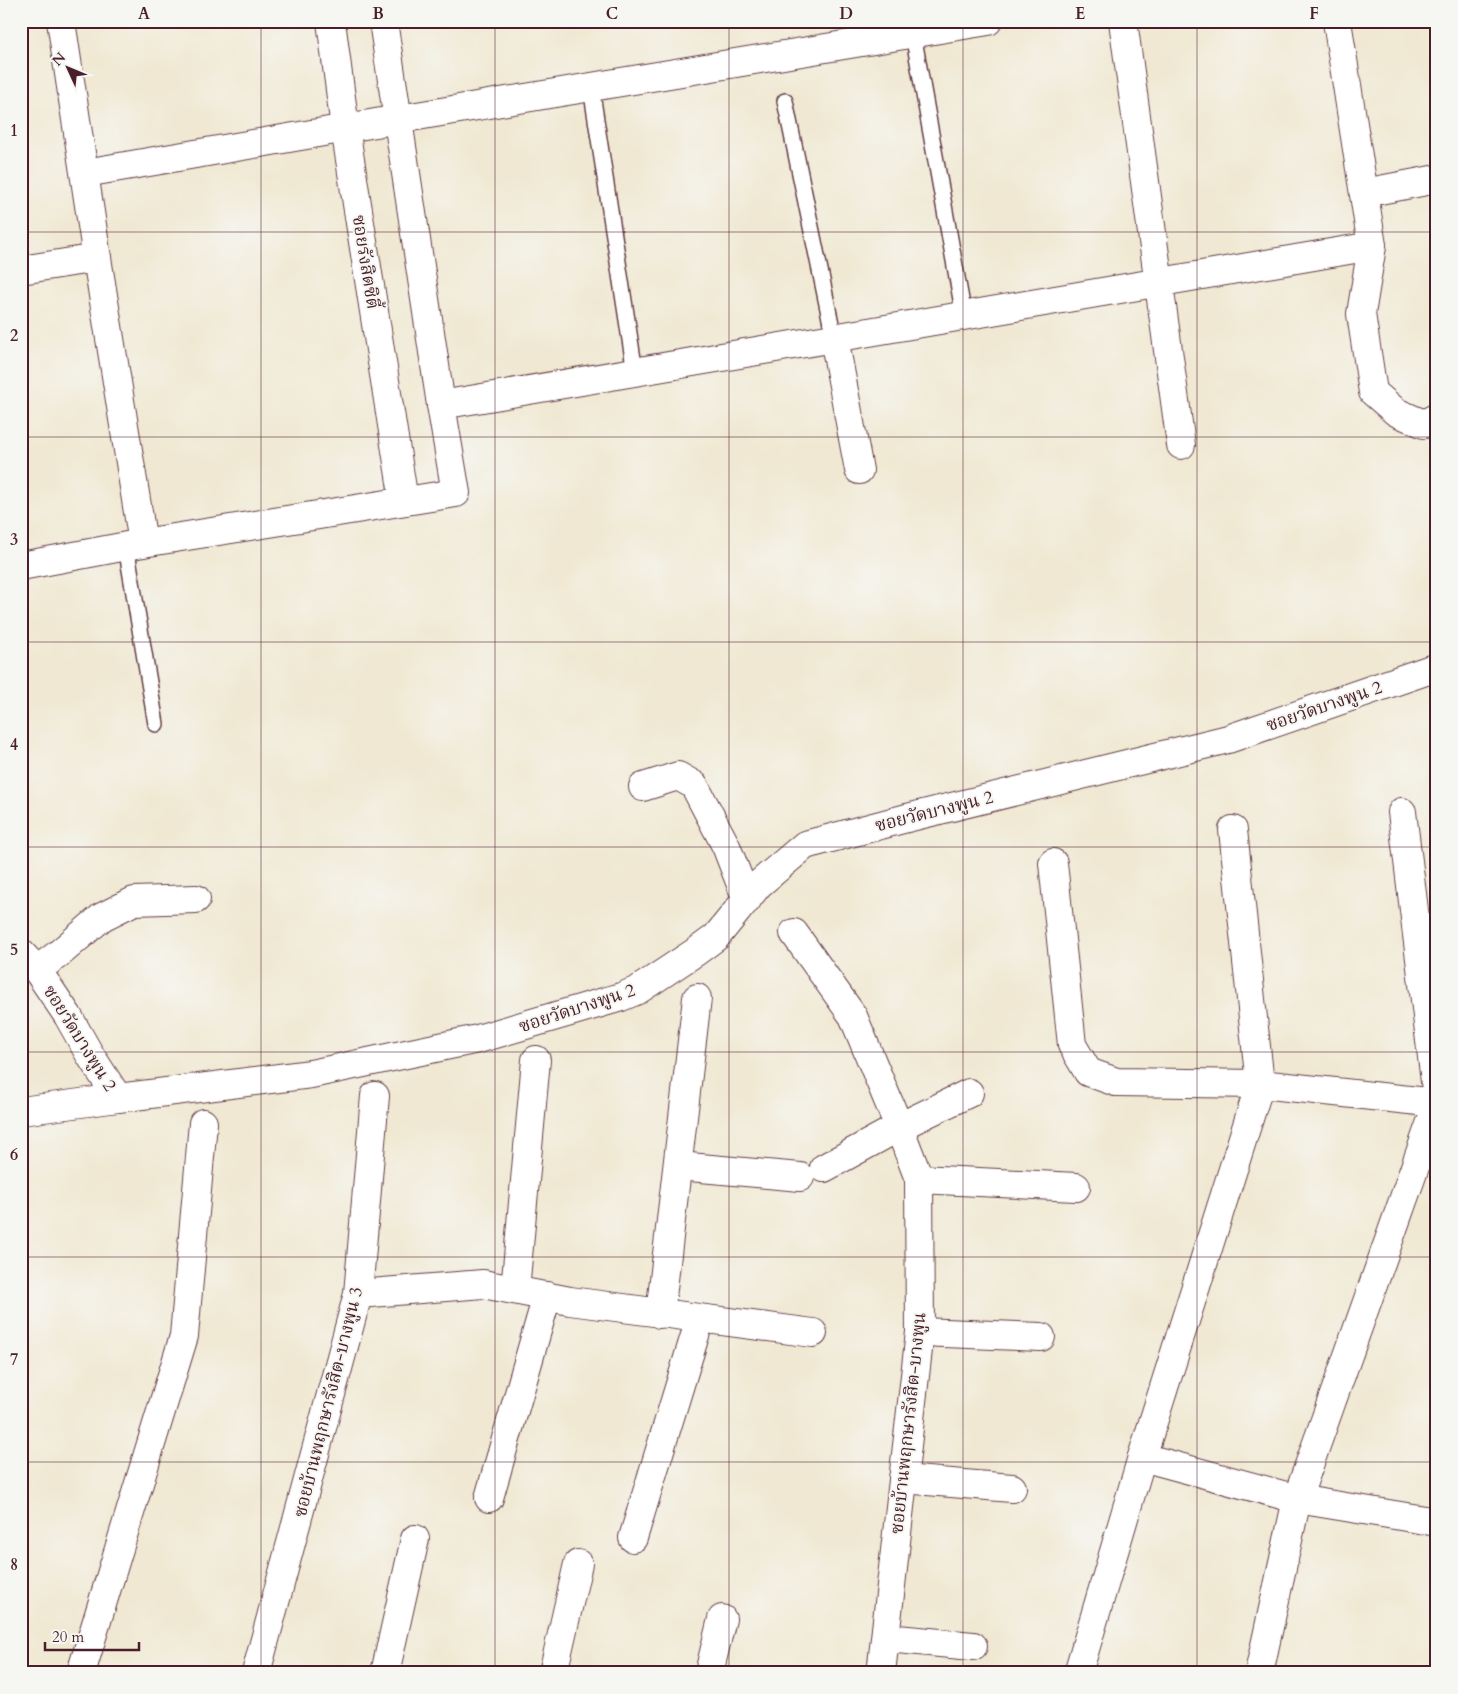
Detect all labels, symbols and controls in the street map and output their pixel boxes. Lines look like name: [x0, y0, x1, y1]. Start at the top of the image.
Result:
text: A: [138, 3, 150, 25]
text: B: [372, 3, 384, 25]
text: C: [606, 3, 618, 25]
text: D: [839, 3, 853, 25]
text: E: [1075, 3, 1085, 25]
text: F: [1309, 3, 1319, 25]
north arrow: [42, 42, 92, 92]
text: N: [48, 48, 70, 70]
text: 1: [10, 120, 18, 142]
street label: ซอยรังสิตซิตี้: [346, 213, 387, 312]
text: 2: [10, 325, 18, 347]
text: 3: [10, 529, 18, 551]
street label: ซอยวัดบางพูน 2: [1263, 675, 1385, 738]
text: 4: [10, 734, 18, 756]
street label: ซอยวัดบางพูน 2: [872, 785, 996, 838]
text: 5: [10, 939, 18, 961]
street label: ซอยวัดบางพูน 2: [516, 978, 639, 1039]
street label: ซอยวัดบางพูน 2: [37, 980, 122, 1096]
text: 6: [10, 1144, 18, 1166]
street label: ซอยบ้านพฤกษารังสิต-บางพูน 3: [288, 1284, 369, 1520]
street label: ซอยบ้านพฤกษารังสิต-บางพูน: [884, 1311, 933, 1535]
text: 7: [10, 1349, 18, 1371]
text: 8: [10, 1554, 18, 1576]
scale bar: [45, 1619, 139, 1651]
text: 20 m: [52, 1627, 84, 1647]

